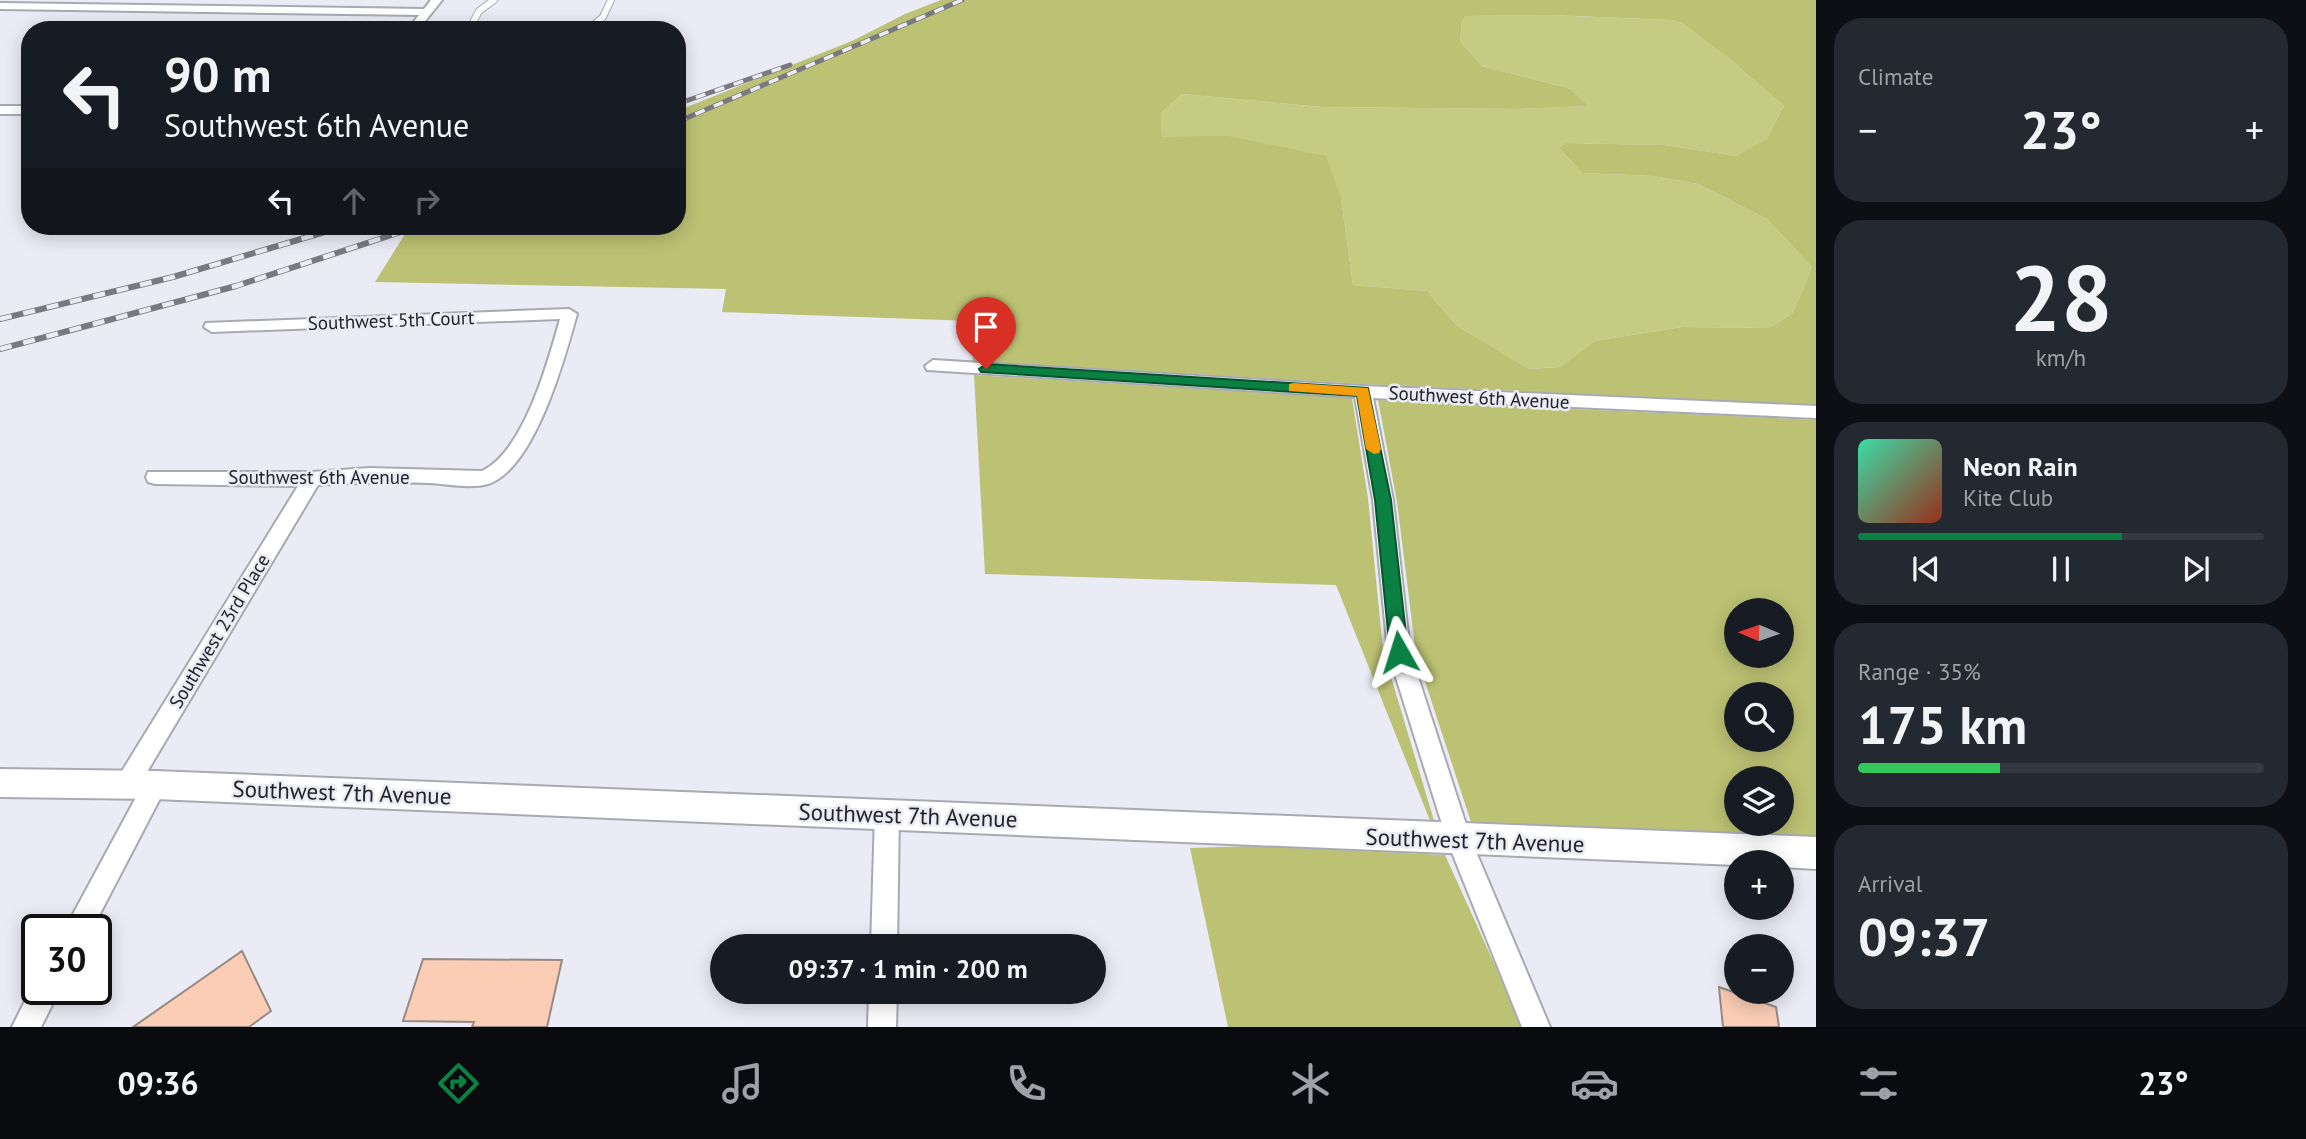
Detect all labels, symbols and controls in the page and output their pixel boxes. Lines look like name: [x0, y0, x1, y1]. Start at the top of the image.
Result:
text: 90 m: [164, 42, 271, 106]
icon: left: [49, 49, 140, 140]
text: Climate: [1858, 62, 1933, 91]
text: 23°: [2020, 96, 2102, 163]
text: Southwest 6th Avenue: [164, 104, 469, 146]
text: −: [1858, 105, 1877, 154]
text: +: [2245, 105, 2264, 154]
icon: left: [262, 182, 300, 220]
icon: ahead: [335, 182, 373, 220]
icon: right: [408, 182, 446, 220]
text: 28: [2009, 238, 2113, 356]
pin: [956, 297, 1016, 369]
street label: Southwest 5th Court: [307, 305, 475, 335]
icon: arrive: [967, 308, 1005, 346]
text: km/h: [2036, 343, 2086, 372]
street label: Southwest 6th Avenue: [1388, 380, 1570, 414]
text: Neon Rain: [1963, 450, 2078, 483]
street label: Southwest 6th Avenue: [228, 465, 410, 489]
text: Kite Club: [1963, 483, 2053, 512]
street label: Southwest 23rd Place: [163, 549, 275, 713]
icon: previous: [1907, 550, 1945, 588]
icon: pause: [2042, 550, 2080, 588]
icon: next: [2177, 550, 2215, 588]
north arrow: [1724, 598, 1794, 668]
map controls: [1724, 598, 1794, 1004]
position arrow: [1362, 615, 1436, 689]
text: Range · 35%: [1858, 657, 1981, 686]
button: search: [1724, 682, 1794, 752]
text: 175 km: [1858, 691, 2027, 758]
button: layers: [1724, 766, 1794, 836]
street label: Southwest 7th Avenue: [232, 774, 452, 810]
street label: Southwest 7th Avenue: [798, 797, 1018, 833]
street label: Southwest 7th Avenue: [1365, 822, 1585, 858]
button: +: [1724, 850, 1794, 920]
text: Arrival: [1858, 869, 1922, 898]
text: 09:37: [1858, 903, 1990, 970]
speed limit sign: 30: [21, 914, 112, 1005]
button: −: [1724, 934, 1794, 1004]
text: 09:37 · 1 min · 200 m: [788, 952, 1028, 985]
icon: directions: [434, 1059, 483, 1108]
icon: music: [718, 1059, 767, 1108]
icon: phone: [1002, 1059, 1051, 1108]
icon: climate: [1286, 1059, 1335, 1108]
icon: car: [1570, 1059, 1619, 1108]
icon: filters: [1854, 1059, 1903, 1108]
text: 09:36: [118, 1062, 199, 1104]
text: 23°: [2138, 1062, 2188, 1104]

